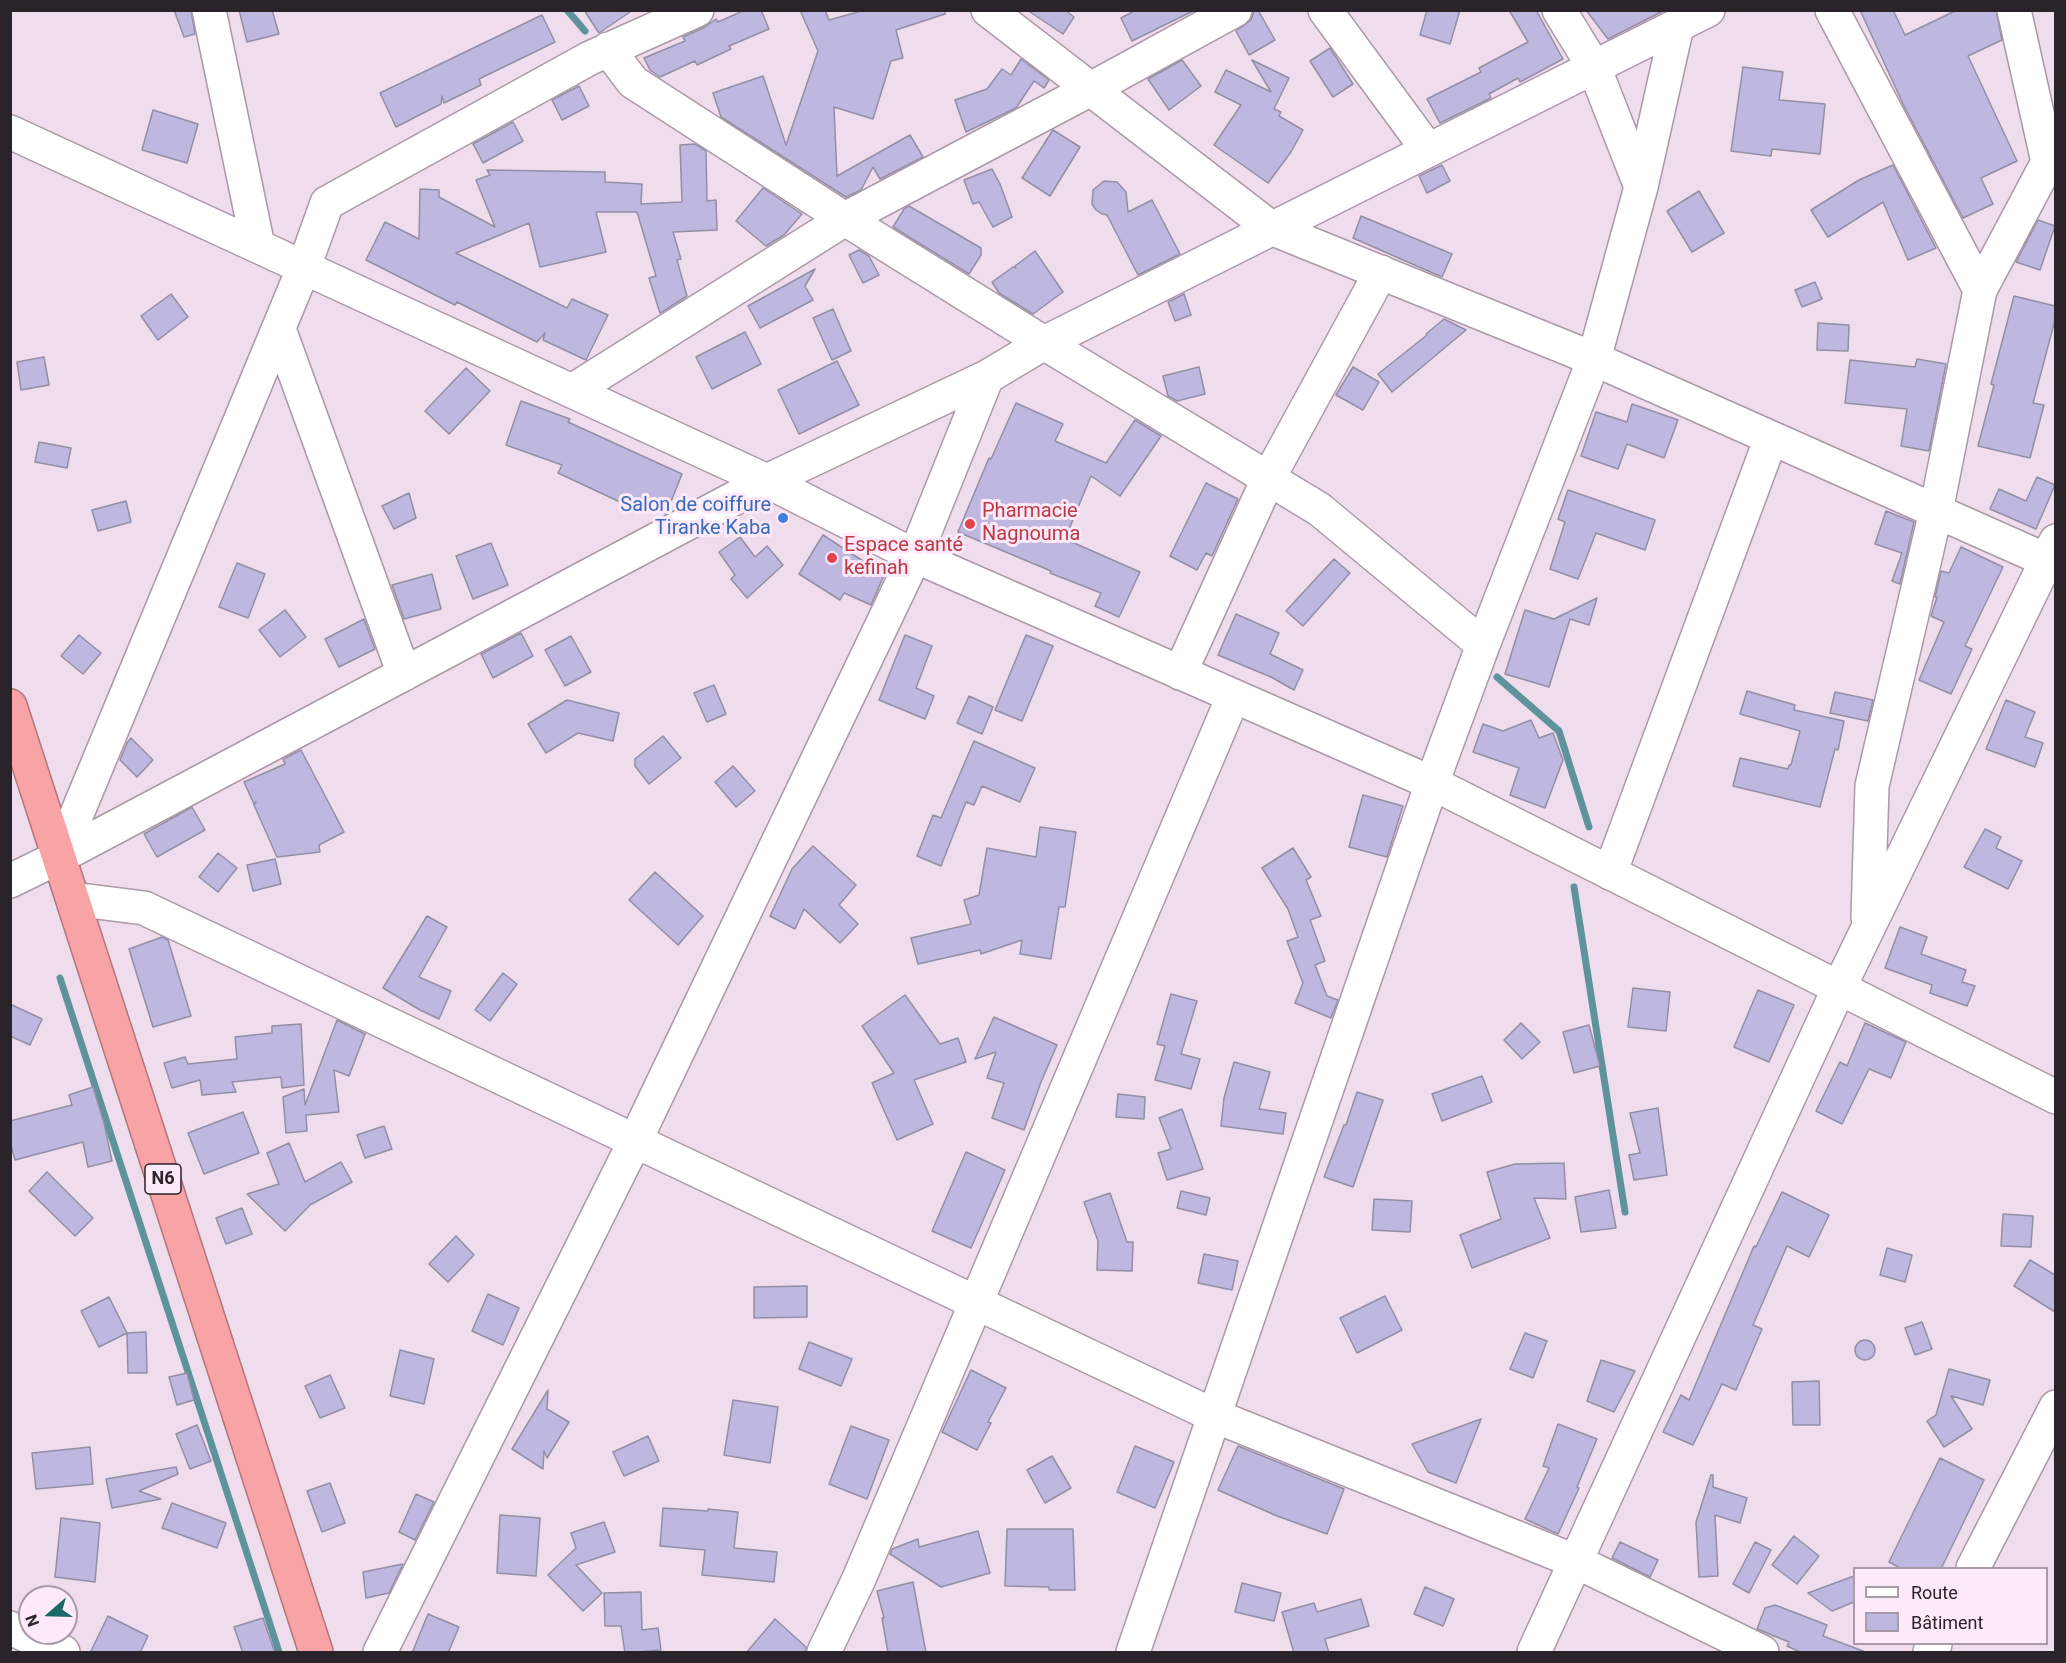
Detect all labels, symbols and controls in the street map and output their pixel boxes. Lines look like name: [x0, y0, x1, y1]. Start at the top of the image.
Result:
place label: Salon de coiffure Tiranke Kaba: [620, 494, 771, 541]
place label: Pharmacie Nagnouma: [982, 500, 1080, 547]
marker: Salon de coiffure Tiranke Kaba: [776, 511, 790, 525]
marker: Pharmacie Nagnouma: [963, 517, 977, 531]
place label: Espace santé kefinah: [844, 534, 963, 581]
marker: Espace santé kefinah: [825, 551, 839, 565]
road number: N6: [145, 1164, 181, 1194]
legend: [1853, 1567, 2048, 1645]
text: Route: [1911, 1582, 1958, 1603]
north arrow: [18, 1585, 78, 1645]
text: N: [22, 1612, 43, 1629]
text: Bâtiment: [1911, 1612, 1983, 1633]

